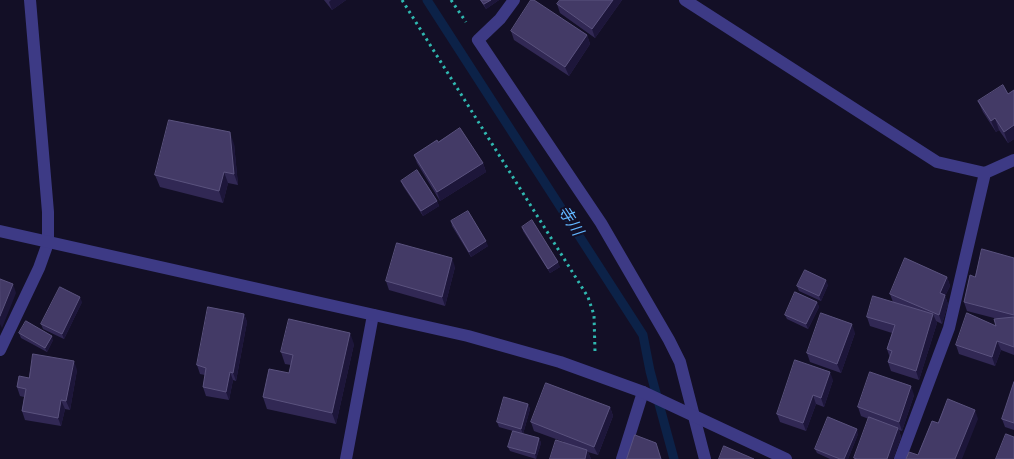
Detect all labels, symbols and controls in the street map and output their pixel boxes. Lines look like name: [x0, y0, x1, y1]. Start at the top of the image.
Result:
water label: 寺川: [553, 202, 587, 240]

